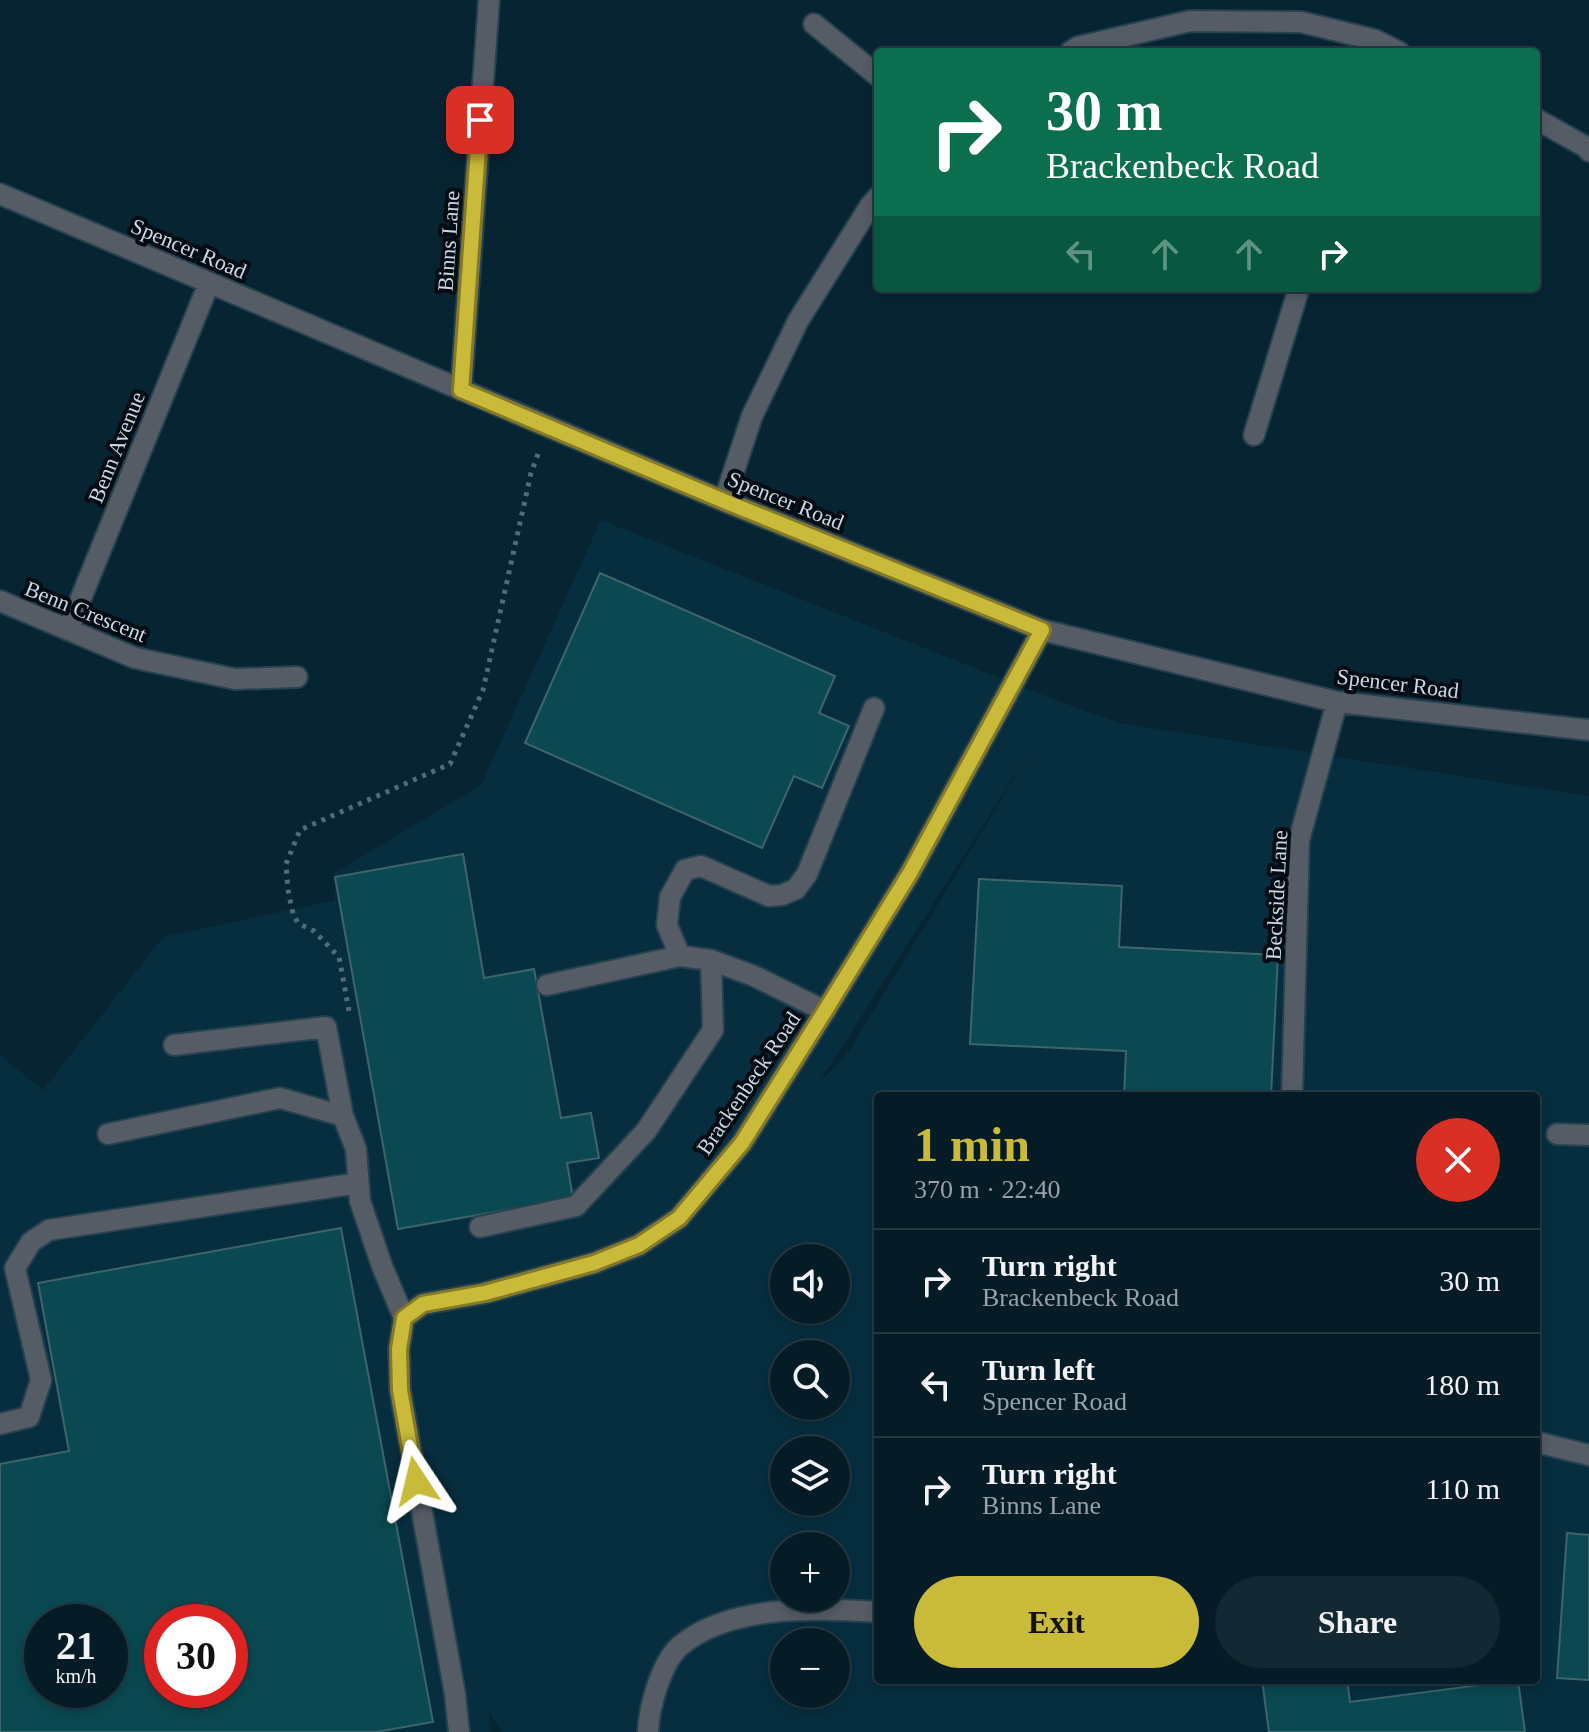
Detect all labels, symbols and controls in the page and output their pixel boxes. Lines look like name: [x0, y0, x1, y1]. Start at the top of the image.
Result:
icon: right: [914, 80, 1018, 184]
text: 30 m: [1046, 80, 1163, 142]
pin: [446, 86, 514, 154]
icon: arrive: [458, 98, 502, 142]
text: Brackenbeck Road: [1046, 146, 1319, 186]
street label: Binns Lane: [433, 190, 464, 292]
street label: Spencer Road: [127, 213, 250, 284]
icon: left: [1059, 232, 1103, 276]
icon: ahead: [1143, 232, 1187, 276]
icon: ahead: [1227, 232, 1271, 276]
icon: right: [1311, 232, 1355, 276]
street label: Benn Avenue: [83, 388, 150, 506]
street label: Spencer Road: [724, 466, 847, 535]
street label: Benn Crescent: [21, 576, 150, 647]
street label: Spencer Road: [1335, 664, 1460, 703]
street label: Beckside Lane: [1261, 829, 1292, 961]
street label: Brackenbeck Road: [691, 1007, 805, 1159]
text: 1 min: [914, 1118, 1030, 1171]
button: close: [1416, 1118, 1500, 1202]
text: 370 m · 22:40: [914, 1175, 1061, 1204]
map controls: [770, 1244, 850, 1708]
button: sound: [770, 1244, 850, 1324]
text: Turn right: [982, 1249, 1117, 1282]
icon: right: [914, 1259, 958, 1303]
text: 30 m: [1439, 1264, 1500, 1297]
text: Brackenbeck Road: [982, 1283, 1179, 1312]
button: search: [770, 1340, 850, 1420]
text: Turn left: [982, 1353, 1095, 1386]
icon: left: [914, 1363, 958, 1407]
text: 180 m: [1424, 1368, 1500, 1401]
text: Spencer Road: [982, 1387, 1127, 1416]
button: layers: [770, 1436, 850, 1516]
position arrow: [374, 1439, 458, 1523]
text: Turn right: [982, 1457, 1117, 1490]
icon: right: [914, 1467, 958, 1511]
text: 110 m: [1425, 1472, 1500, 1505]
text: Binns Lane: [982, 1491, 1101, 1520]
button: +: [770, 1532, 850, 1612]
button: Exit: [914, 1576, 1199, 1668]
button: Share: [1215, 1576, 1500, 1668]
speed limit sign: 30: [144, 1604, 248, 1708]
text: 21: [56, 1623, 96, 1668]
button: −: [770, 1628, 850, 1708]
text: km/h: [55, 1665, 97, 1687]

